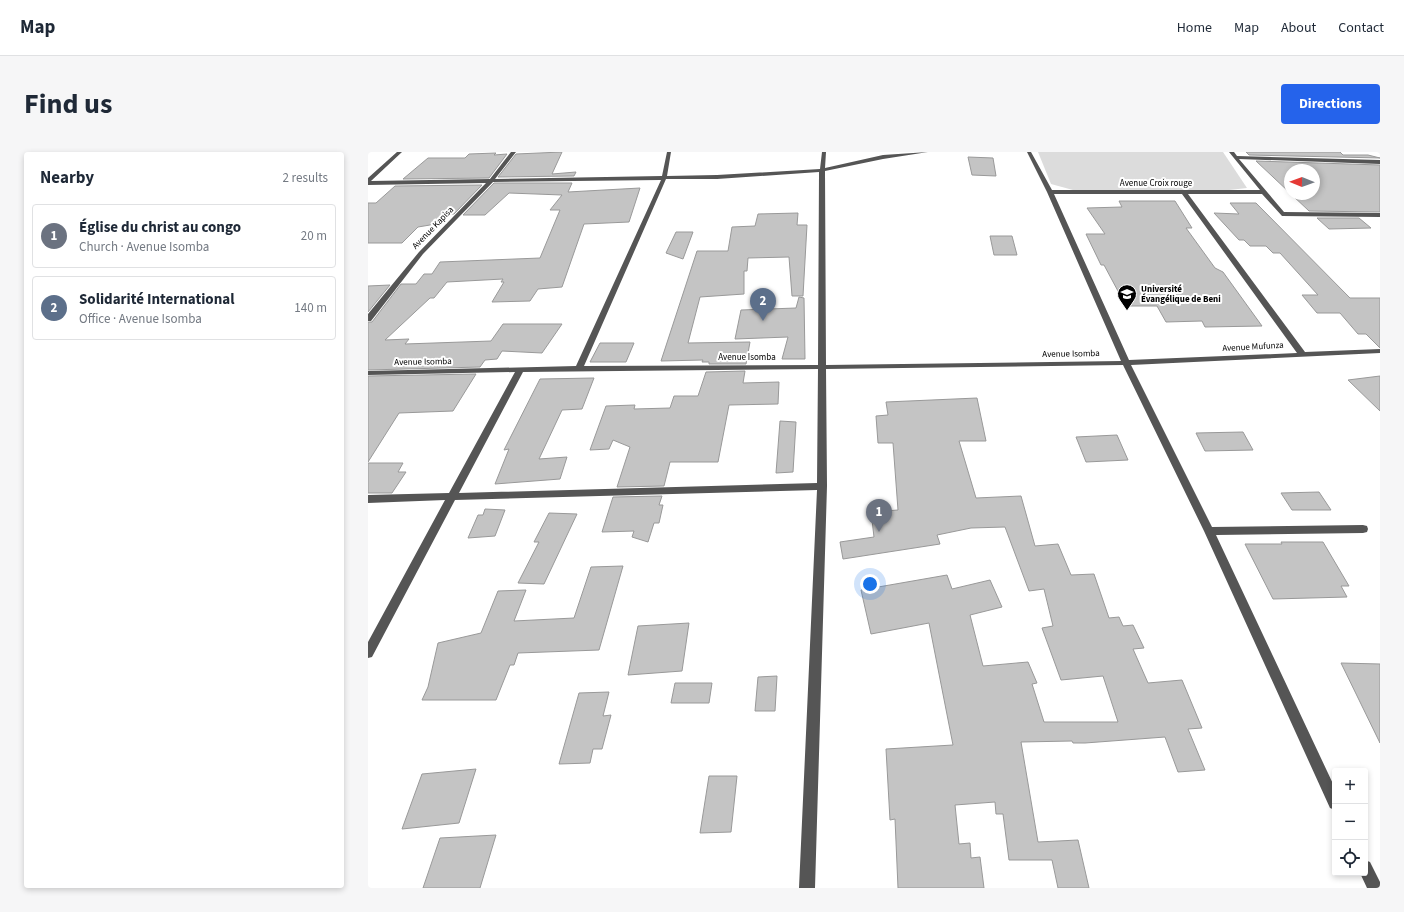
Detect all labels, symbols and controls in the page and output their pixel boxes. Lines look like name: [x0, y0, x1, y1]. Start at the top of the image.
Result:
text: Map: [20, 14, 55, 41]
text: Home: [1177, 18, 1212, 38]
text: Map: [1234, 18, 1259, 38]
text: About: [1281, 18, 1316, 38]
text: Contact: [1338, 18, 1384, 38]
text: Find us: [24, 84, 112, 124]
button: Directions: [1281, 84, 1380, 124]
north arrow: [1284, 164, 1320, 200]
text: Nearby: [40, 166, 94, 190]
text: 2 results: [283, 169, 328, 187]
street label: Avenue Croix rouge: [1120, 177, 1193, 190]
street label: Avenue Kapisa: [409, 204, 457, 252]
text: Église du christ au congo: [79, 217, 241, 238]
text: 1: [51, 227, 57, 245]
text: 20 m: [301, 227, 327, 245]
text: Church · Avenue Isomba: [79, 238, 209, 256]
school or university icon: Université Évangélique de Beni: [1116, 283, 1138, 311]
place label: Université Évangélique de Beni: [1141, 283, 1221, 306]
pin: 2: [750, 288, 776, 321]
text: Solidarité International: [79, 289, 234, 310]
text: 2: [51, 299, 57, 317]
text: 140 m: [294, 299, 327, 317]
text: Office · Avenue Isomba: [79, 310, 202, 328]
street label: Avenue Mufunza: [1222, 339, 1284, 355]
street label: Avenue Isomba: [1042, 347, 1100, 361]
street label: Avenue Isomba: [718, 351, 776, 364]
street label: Avenue Isomba: [394, 355, 452, 369]
pin: 1: [866, 499, 892, 532]
your location: [860, 574, 880, 594]
map controls: [1332, 768, 1368, 876]
button: +: [1332, 768, 1368, 804]
button: −: [1332, 804, 1368, 840]
button: locate: [1332, 840, 1368, 876]

